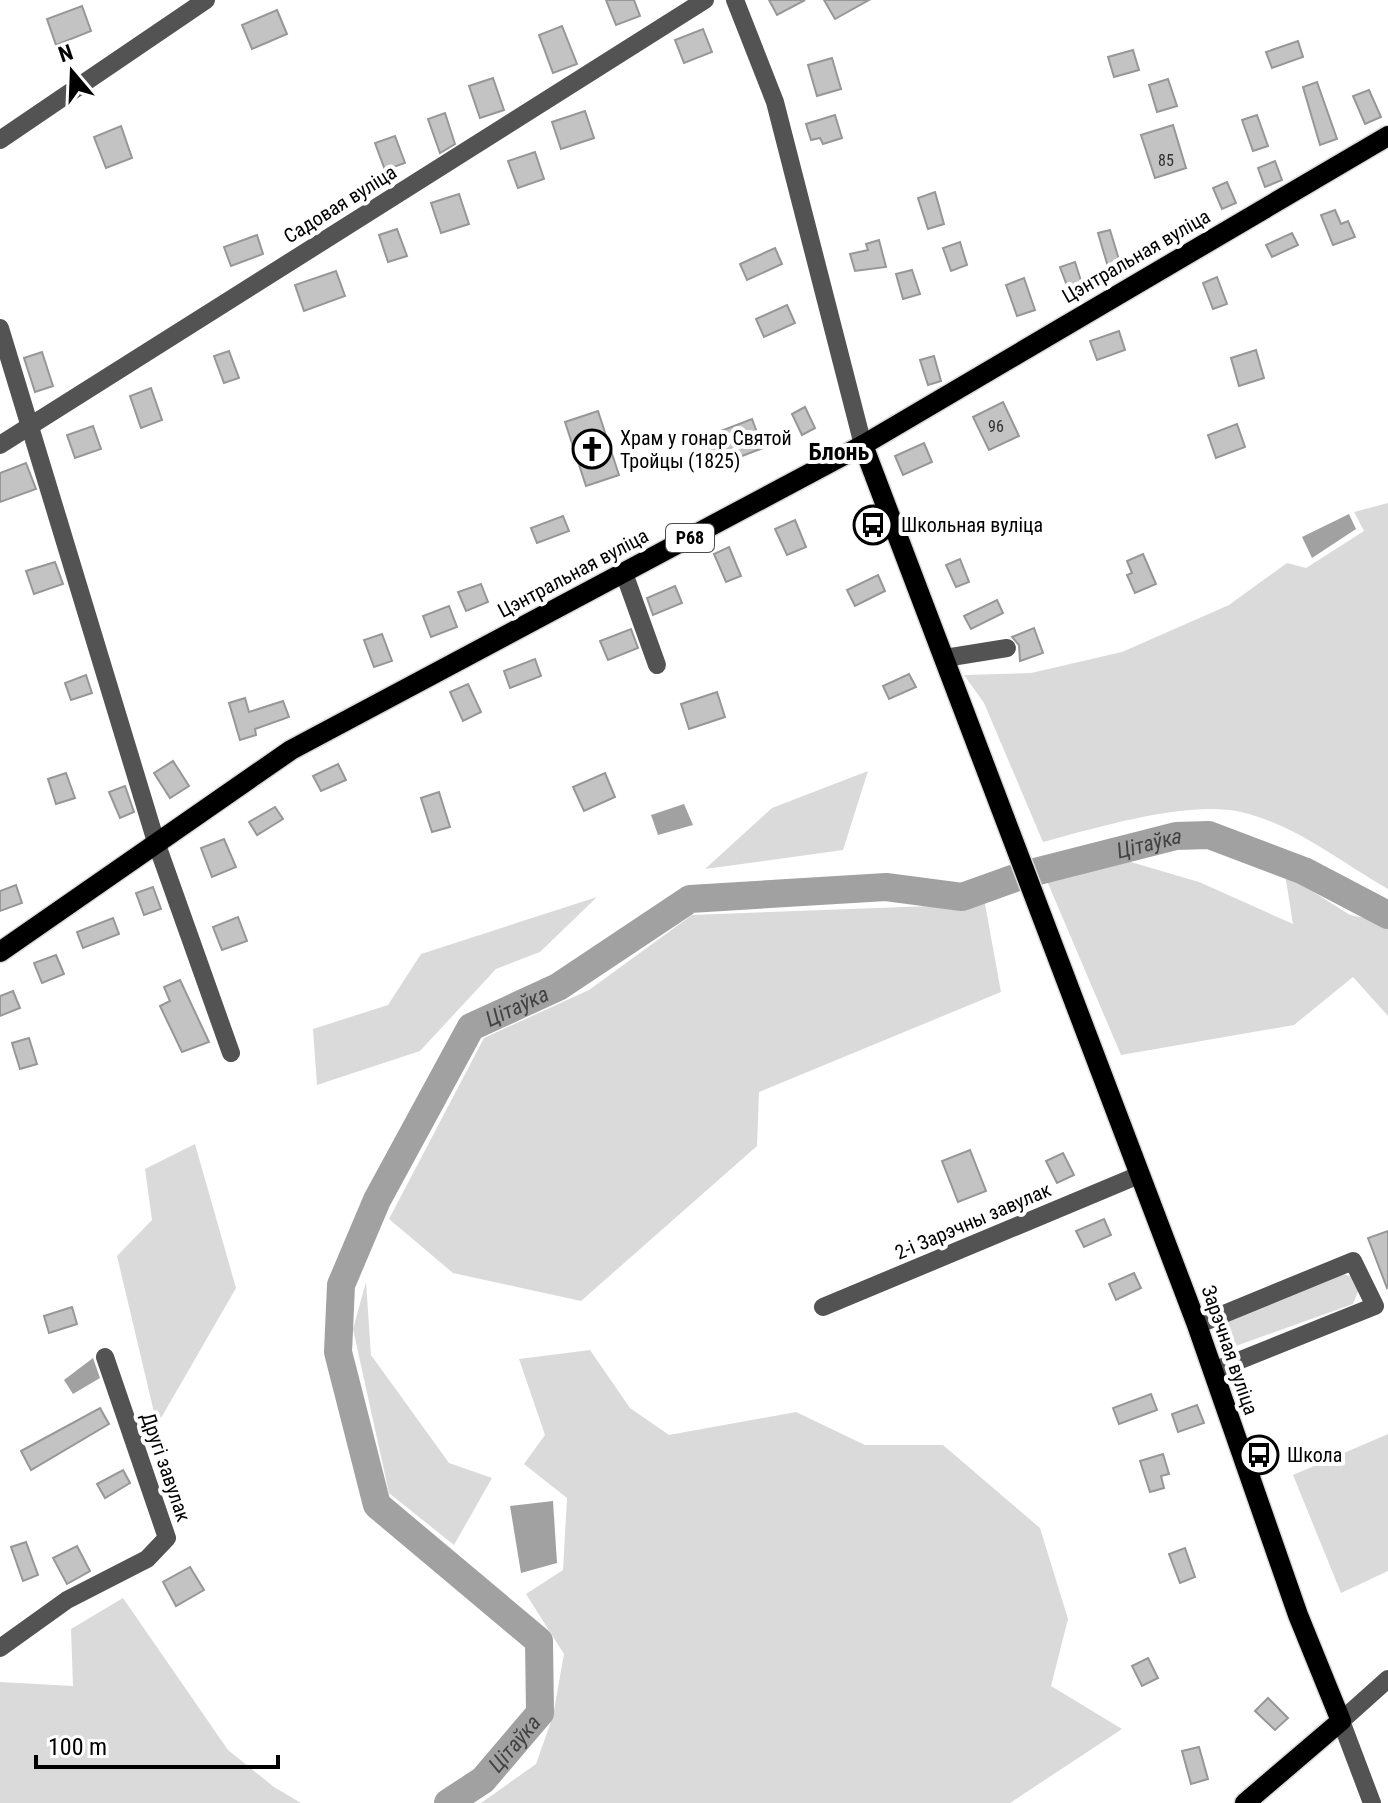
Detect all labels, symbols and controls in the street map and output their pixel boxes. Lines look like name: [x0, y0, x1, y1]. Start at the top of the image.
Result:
north arrow: [32, 32, 112, 112]
text: N: [55, 40, 76, 68]
house number: 85: [1158, 151, 1174, 170]
street label: Садовая вуліца: [279, 160, 401, 248]
street label: Цэнтральная вуліца: [1058, 204, 1214, 308]
house number: 96: [988, 417, 1004, 436]
place label: Храм у гонар Святой Тройцы (1825): [620, 426, 792, 473]
church icon: Храм у гонар Святой Тройцы (1825): [571, 428, 613, 470]
district label: Блонь: [809, 438, 870, 466]
bus stop icon: Школьная вуліца: [852, 504, 894, 546]
place label: Школьная вуліца: [901, 513, 1043, 537]
street label: Цэнтральная вуліца: [494, 523, 652, 623]
road number: Р68: [666, 524, 714, 552]
water label: Цітаўка: [1114, 824, 1182, 864]
water label: Цітаўка: [481, 981, 553, 1032]
street label: 2-і Зарэчны завулак: [891, 1177, 1055, 1265]
street label: Зарэчная вуліца: [1197, 1282, 1263, 1418]
street label: Другі завулак: [136, 1409, 196, 1525]
bus stop icon: Школа: [1238, 1434, 1280, 1476]
place label: Школа: [1287, 1443, 1342, 1467]
water label: Цітаўка: [483, 1710, 546, 1777]
scale bar: [36, 1719, 278, 1769]
text: 100 m: [48, 1733, 107, 1761]

